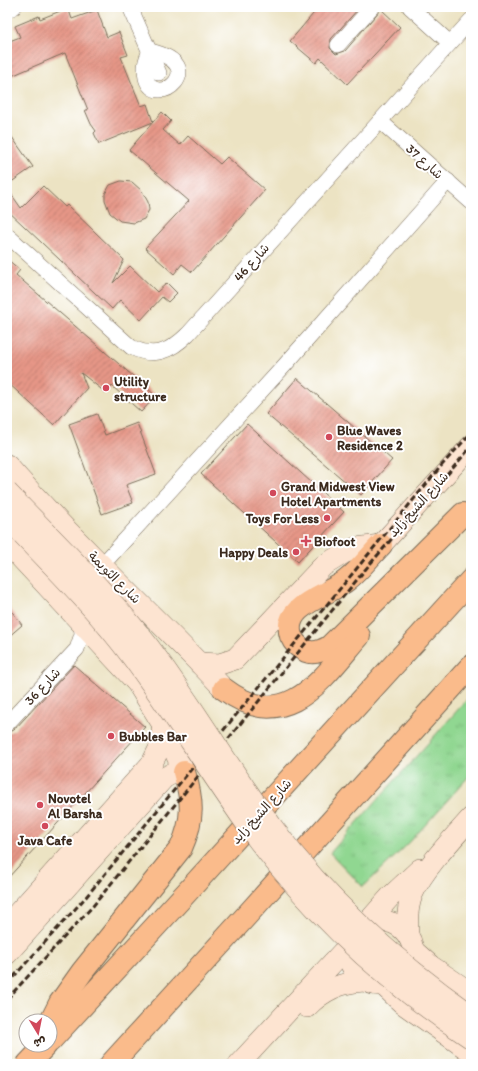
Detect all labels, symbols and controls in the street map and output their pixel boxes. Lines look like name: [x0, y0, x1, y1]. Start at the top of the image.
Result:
street label: شارع 37: [402, 141, 446, 183]
street label: شارع 46: [230, 240, 274, 286]
place label: Utility structure: [114, 374, 166, 404]
marker: Utility structure: [101, 383, 111, 393]
place label: Blue Waves Residence 2: [337, 423, 403, 453]
marker: Blue Waves Residence 2: [324, 432, 334, 442]
street label: شارع الشيخ زايد: [385, 469, 453, 541]
place label: Grand Midwest View Hotel Apartments: [281, 479, 395, 510]
marker: Grand Midwest View Hotel Apartments: [268, 488, 278, 498]
place label: Toys For Less: [245, 511, 319, 527]
marker: Toys For Less: [322, 513, 332, 523]
place label: Biofoot: [314, 534, 356, 549]
marker: Biofoot: [301, 536, 311, 546]
place label: Happy Deals: [219, 545, 288, 561]
marker: Happy Deals: [291, 547, 301, 557]
street label: شارع الثويمة: [84, 548, 144, 608]
street label: شارع 36: [22, 665, 65, 709]
place label: Bubbles Bar: [119, 729, 188, 744]
marker: Bubbles Bar: [106, 731, 116, 741]
street label: شارع الشيخ زايد: [228, 776, 296, 848]
place label: Novotel Al Barsha: [47, 791, 103, 821]
marker: Novotel Al Barsha: [35, 800, 45, 810]
marker: Java Cafe: [40, 821, 50, 831]
place label: Java Cafe: [17, 833, 72, 848]
north arrow: [18, 1013, 58, 1053]
text: ش: [33, 1035, 47, 1050]

